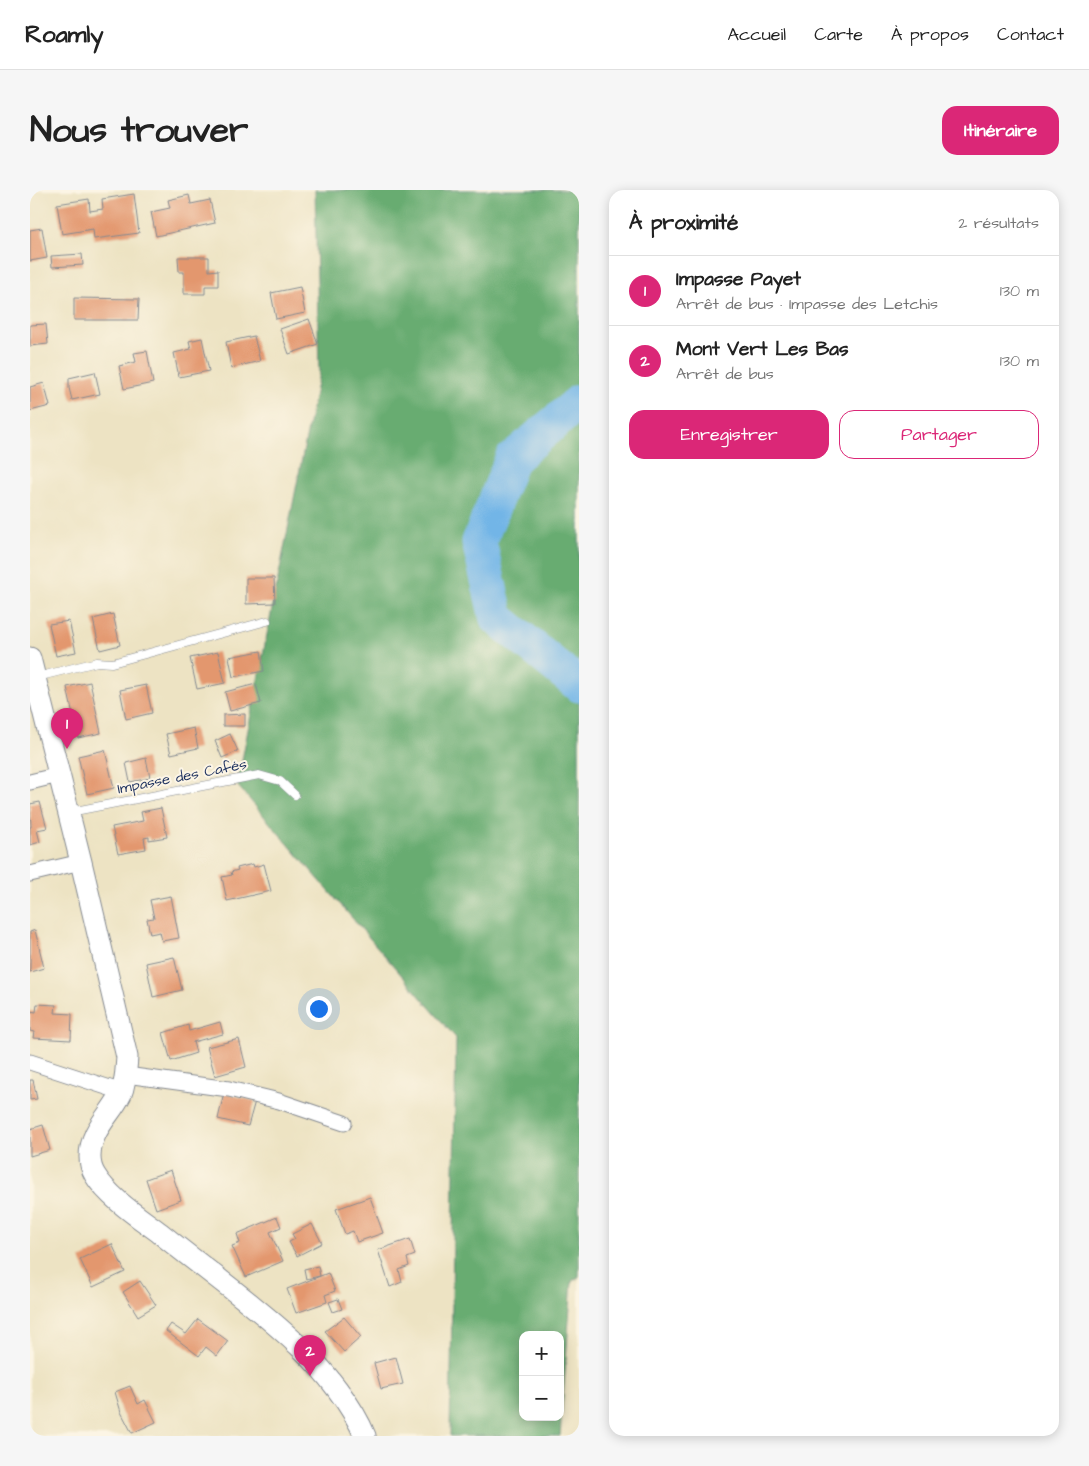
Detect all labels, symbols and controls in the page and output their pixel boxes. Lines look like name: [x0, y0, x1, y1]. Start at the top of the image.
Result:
text: Roamly: [25, 18, 103, 52]
text: Accueil: [727, 22, 786, 47]
text: Carte: [814, 22, 863, 47]
text: À propos: [891, 22, 969, 47]
text: Contact: [997, 22, 1064, 47]
text: Nous trouver: [30, 106, 248, 155]
button: Itinéraire: [942, 106, 1059, 155]
text: À proximité: [629, 208, 738, 237]
text: 2 résultats: [958, 212, 1039, 234]
text: Impasse Payet: [676, 266, 801, 293]
text: 1: [644, 280, 646, 302]
text: 130 m: [1000, 280, 1039, 302]
text: Arrêt de bus · Impasse des Letchis: [676, 293, 938, 315]
text: Mont Vert Les Bas: [676, 336, 848, 363]
text: 2: [640, 350, 650, 372]
text: 130 m: [1000, 350, 1039, 372]
text: Arrêt de bus: [676, 363, 774, 385]
button: Enregistrer: [629, 410, 829, 459]
button: Partager: [839, 410, 1039, 459]
pin: 1: [51, 708, 83, 749]
street label: Impasse des Cafés: [116, 754, 249, 799]
your location: [306, 996, 332, 1022]
map controls: [519, 1331, 564, 1421]
button: +: [519, 1331, 564, 1376]
pin: 2: [294, 1335, 326, 1376]
button: −: [519, 1376, 564, 1421]

